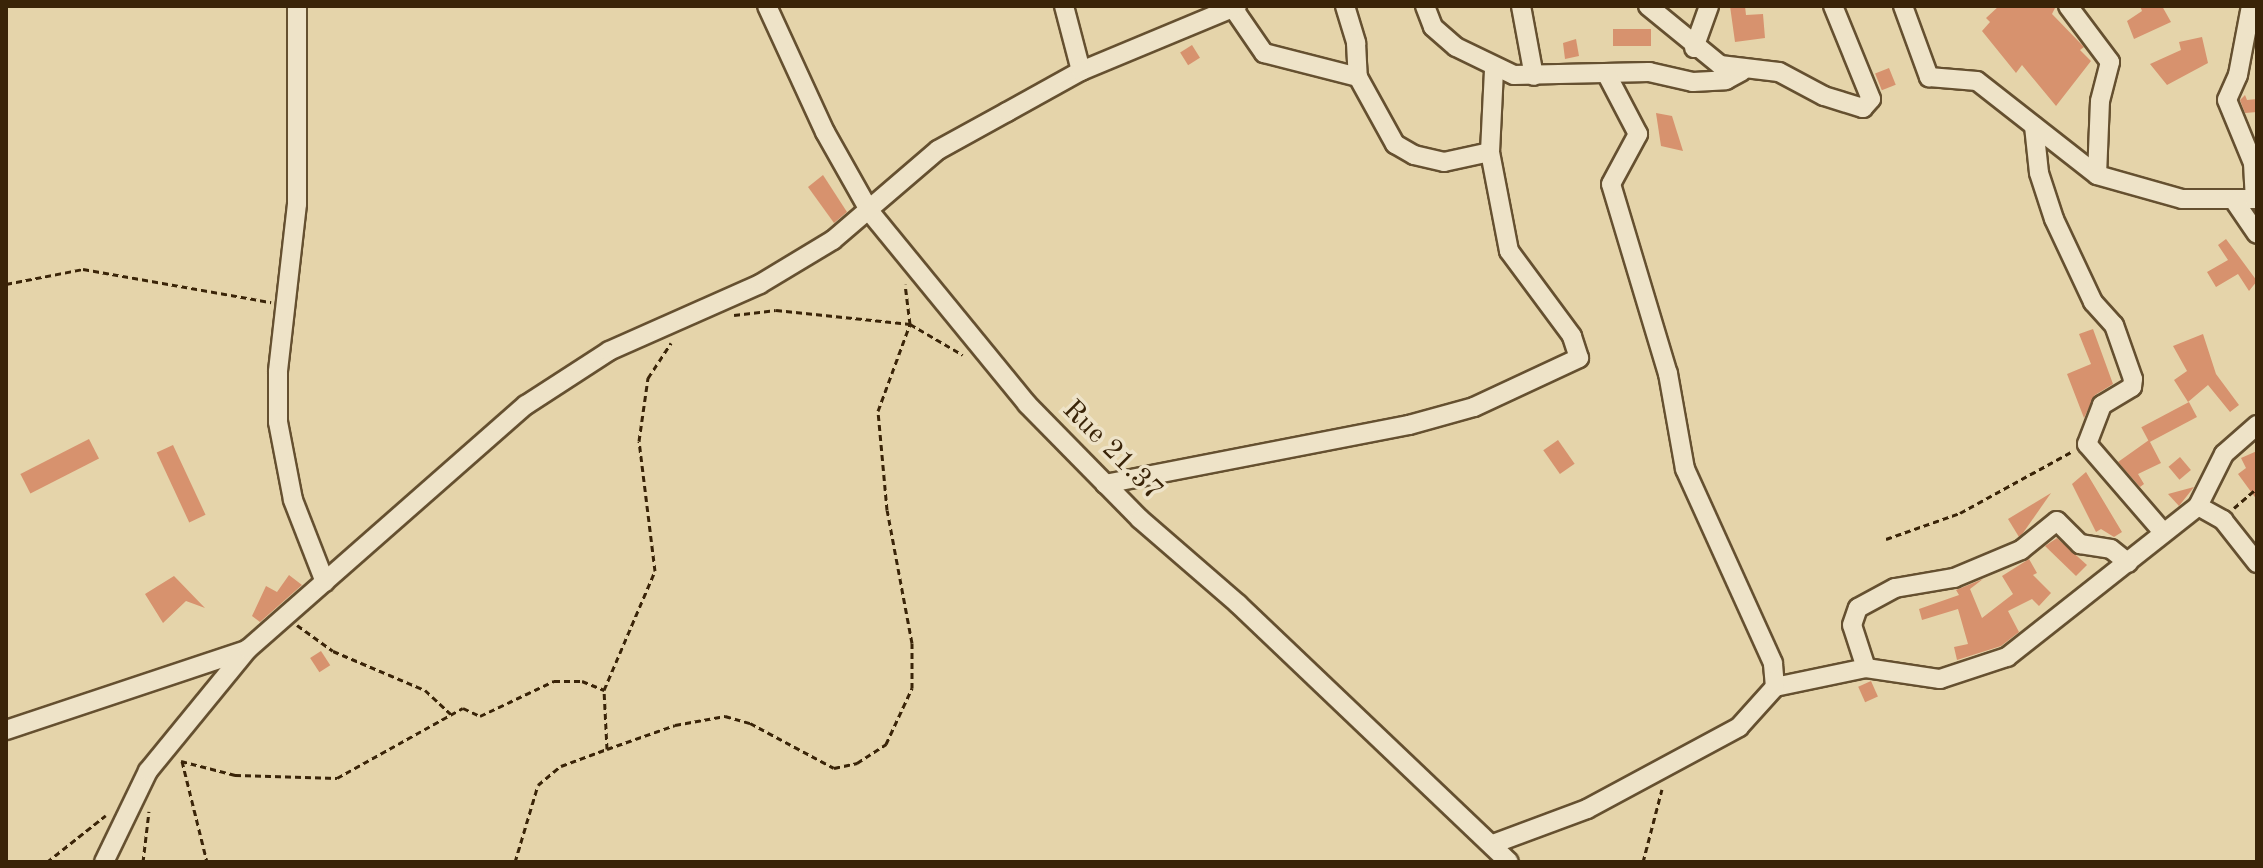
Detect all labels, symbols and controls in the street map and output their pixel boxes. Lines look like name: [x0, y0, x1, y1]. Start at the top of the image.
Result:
street label: Rue 21.37: [1055, 394, 1169, 508]

